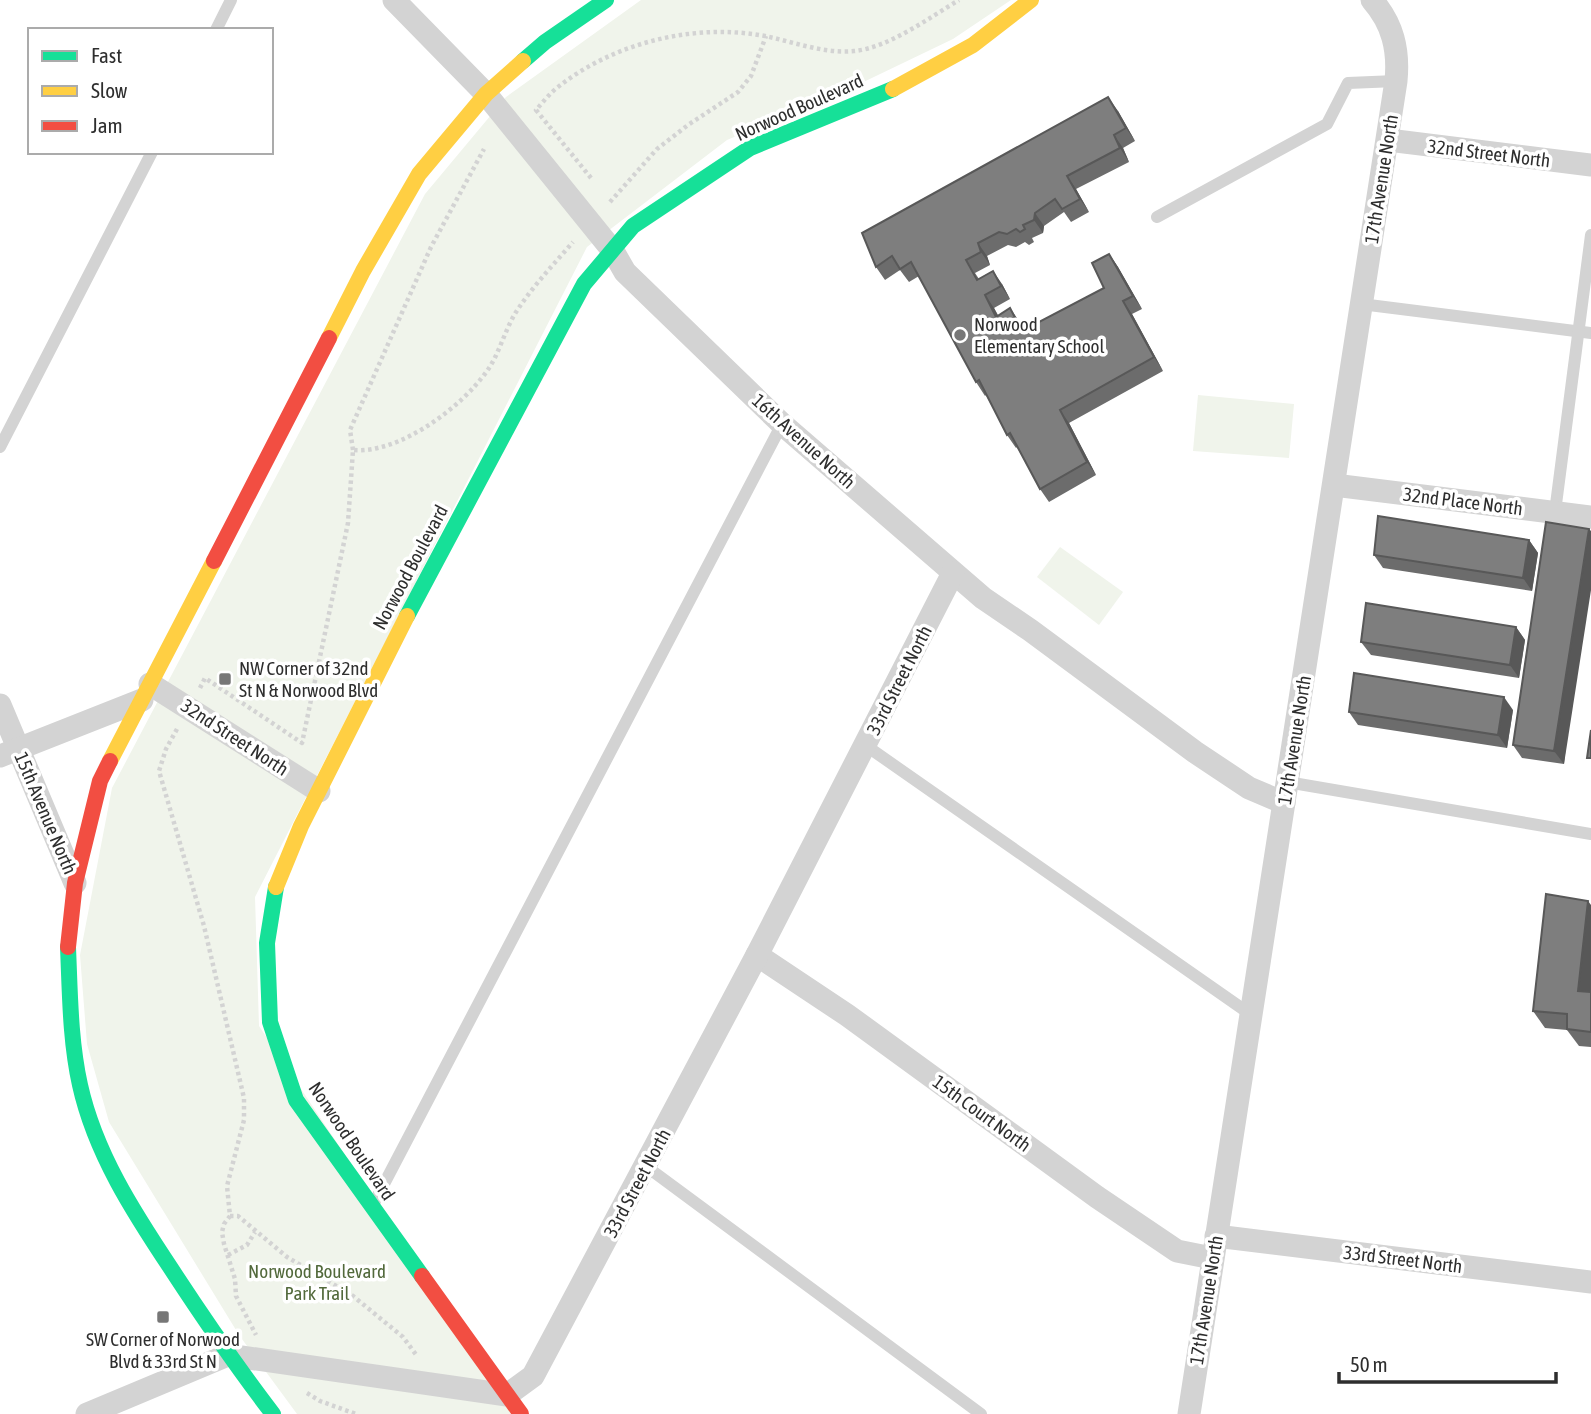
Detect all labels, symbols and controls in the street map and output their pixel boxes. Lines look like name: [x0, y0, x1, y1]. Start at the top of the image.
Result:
legend: [28, 28, 273, 154]
text: Fast: [91, 43, 122, 67]
street label: Norwood Boulevard: [732, 69, 866, 145]
text: Slow: [91, 78, 128, 102]
text: Jam: [91, 113, 123, 137]
street label: 17th Avenue North: [1360, 113, 1402, 245]
street label: 32nd Street North: [1427, 135, 1551, 171]
place label: Norwood Elementary School: [974, 313, 1105, 357]
marker: Norwood Elementary School: [952, 327, 968, 343]
street label: 16th Avenue North: [748, 389, 860, 493]
street label: 32nd Place North: [1402, 483, 1524, 519]
street label: Norwood Boulevard: [368, 501, 452, 633]
street label: 33rd Street North: [862, 622, 936, 738]
place label: NW Corner of 32nd St N & Norwood Blvd: [239, 657, 378, 701]
marker: NW Corner of 32nd St N & Norwood Blvd: [217, 671, 233, 687]
street label: 17th Avenue North: [1273, 674, 1315, 806]
street label: 32nd Street North: [177, 694, 293, 780]
street label: 15th Avenue North: [10, 749, 82, 877]
street label: 15th Court North: [929, 1070, 1035, 1156]
street label: Norwood Boulevard: [304, 1078, 400, 1204]
street label: 33rd Street North: [599, 1125, 675, 1241]
street label: 17th Avenue North: [1185, 1234, 1227, 1366]
street label: 33rd Street North: [1342, 1241, 1464, 1277]
park label: Norwood Boulevard Park Trail: [248, 1260, 386, 1304]
marker: SW Corner of Norwood Blvd & 33rd St N: [155, 1309, 171, 1325]
place label: SW Corner of Norwood Blvd & 33rd St N: [86, 1328, 240, 1372]
scale bar: [1339, 1340, 1556, 1384]
text: 50 m: [1350, 1352, 1388, 1376]

